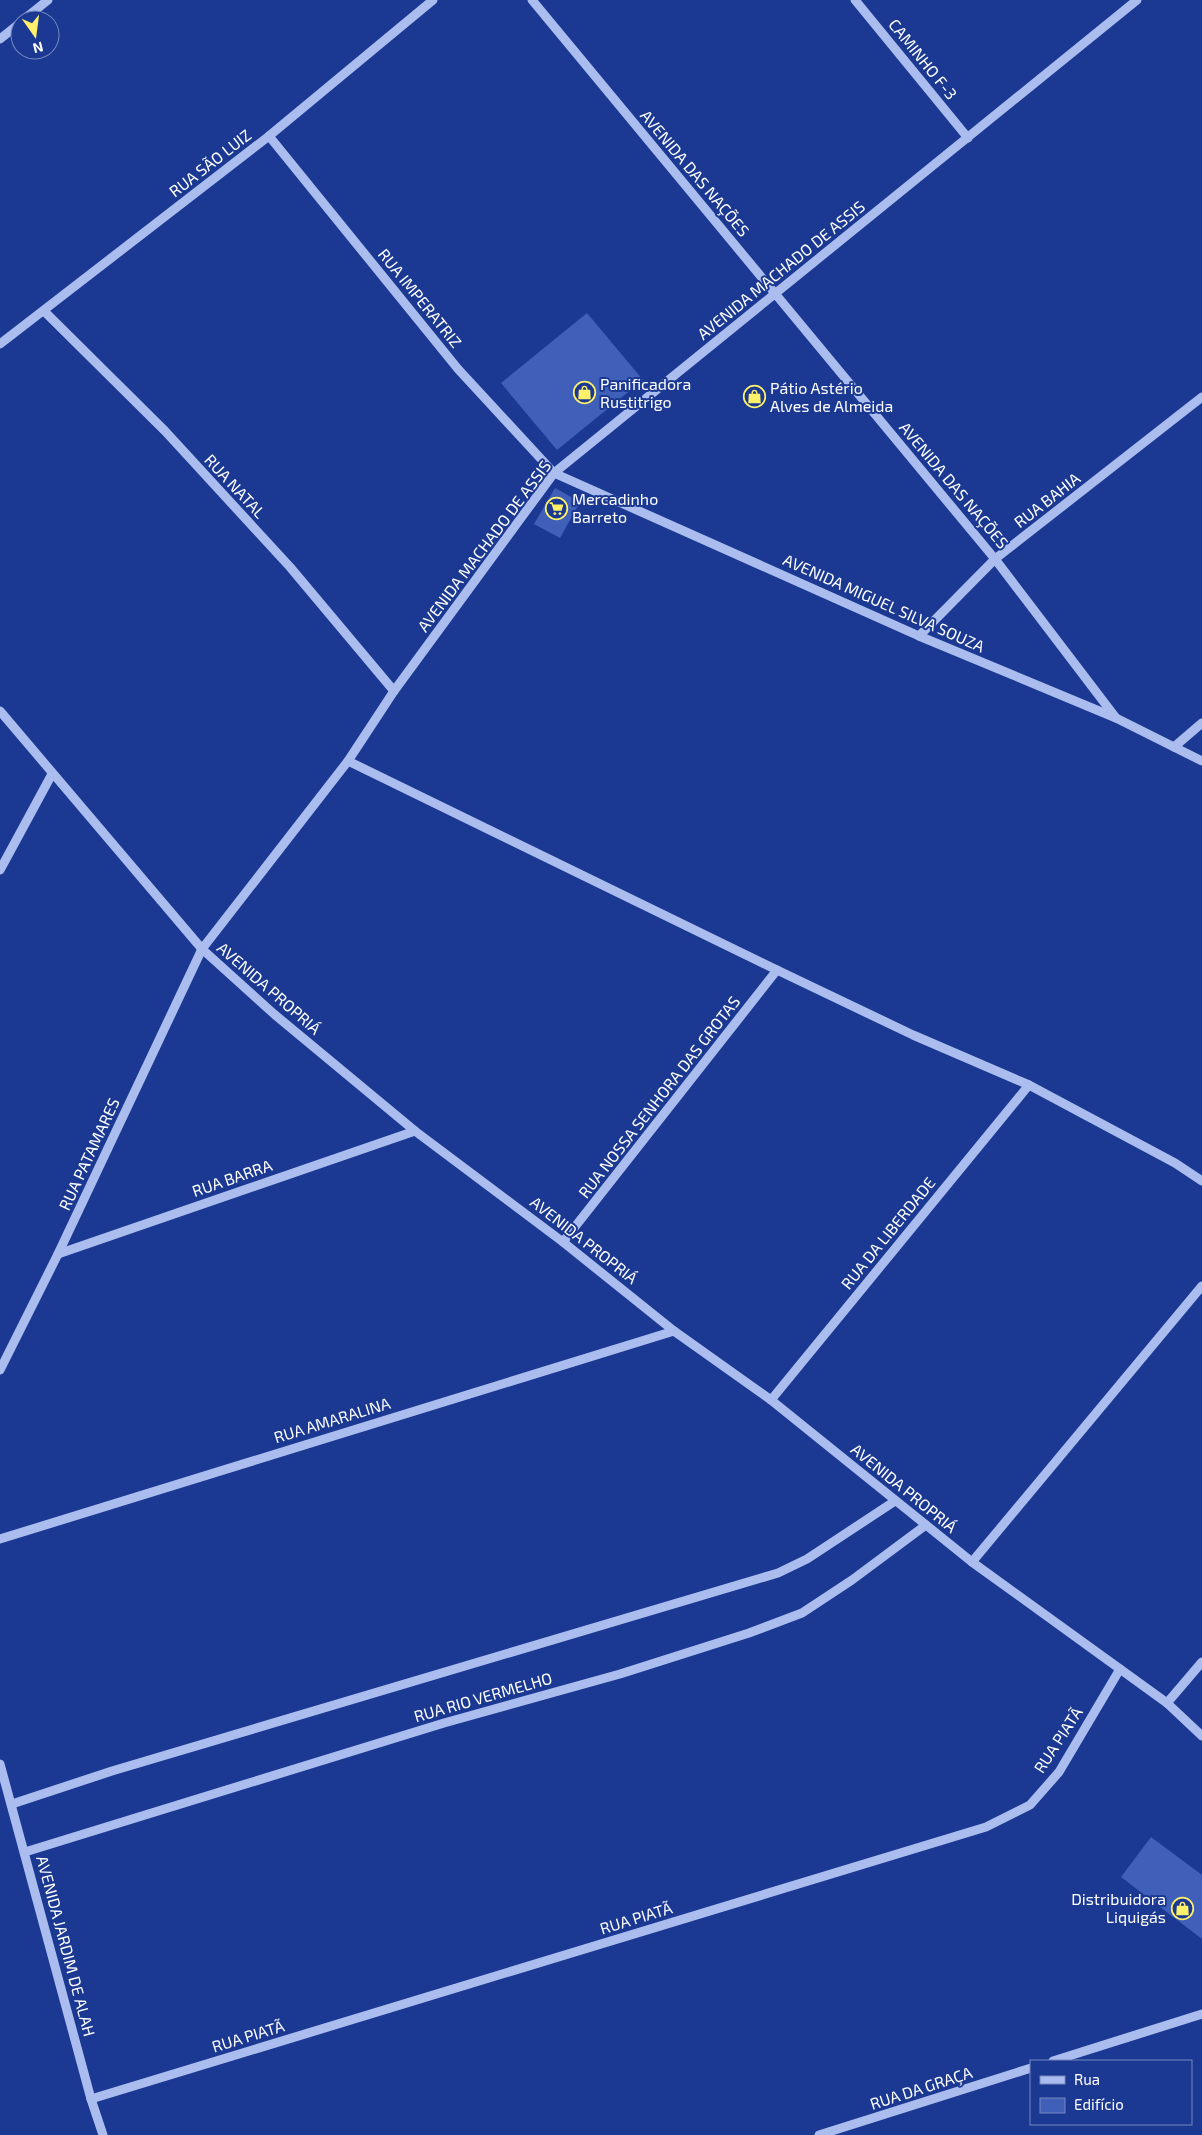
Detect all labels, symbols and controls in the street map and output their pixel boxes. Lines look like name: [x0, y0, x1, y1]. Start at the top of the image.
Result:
north arrow: [10, 10, 60, 60]
street label: CAMINHO F-3: [885, 15, 962, 103]
text: N: [31, 39, 45, 58]
street label: AVENIDA DAS NAÇÕES: [636, 106, 754, 240]
street label: RUA SÃO LUIZ: [165, 125, 254, 200]
street label: AVENIDA MACHADO DE ASSIS: [693, 196, 868, 343]
street label: RUA IMPERATRIZ: [375, 244, 466, 351]
place label: Panificadora Rustitrigo: [600, 374, 691, 411]
place label: Pátio Astério Alves de Almeida: [770, 378, 893, 415]
shop icon: Panificadora Rustitrigo: [572, 381, 596, 405]
shop icon: Pátio Astério Alves de Almeida: [742, 385, 766, 409]
street label: AVENIDA DAS NAÇÕES: [895, 418, 1013, 552]
street label: RUA NATAL: [201, 450, 270, 522]
street label: AVENIDA MACHADO DE ASSIS: [413, 456, 554, 635]
street label: RUA BAHIA: [1010, 468, 1083, 531]
place label: Mercadinho Barreto: [572, 489, 658, 526]
supermarket icon: Mercadinho Barreto: [544, 496, 568, 520]
street label: AVENIDA MIGUEL SILVA SOUZA: [781, 549, 988, 656]
street label: AVENIDA PROPRIÁ: [214, 938, 325, 1038]
street label: RUA NOSSA SENHORA DAS GROTAS: [574, 992, 743, 1201]
street label: RUA PATAMARES: [54, 1095, 123, 1213]
street label: RUA BARRA: [189, 1155, 274, 1200]
street label: RUA DA LIBERDADE: [837, 1173, 939, 1293]
street label: AVENIDA PROPRIÁ: [527, 1192, 642, 1287]
street label: RUA AMARALINA: [271, 1393, 392, 1446]
street label: AVENIDA PROPRIÁ: [848, 1439, 961, 1536]
street label: RUA RIO VERMELHO: [412, 1668, 554, 1725]
street label: RUA PIATÃ: [1029, 1703, 1086, 1776]
street label: AVENIDA JARDIM DE ALAH: [33, 1853, 100, 2038]
place label: Distribuidora Liquigás: [1071, 1889, 1166, 1926]
shop icon: Distribuidora Liquigás: [1170, 1896, 1194, 1920]
street label: RUA PIATÃ: [597, 1898, 674, 1938]
street label: RUA PIATÃ: [209, 2016, 286, 2056]
legend: [1030, 2060, 1192, 2125]
street label: RUA DA GRAÇA: [867, 2062, 975, 2114]
text: Rua: [1074, 2070, 1100, 2088]
text: Edifício: [1074, 2095, 1124, 2113]

